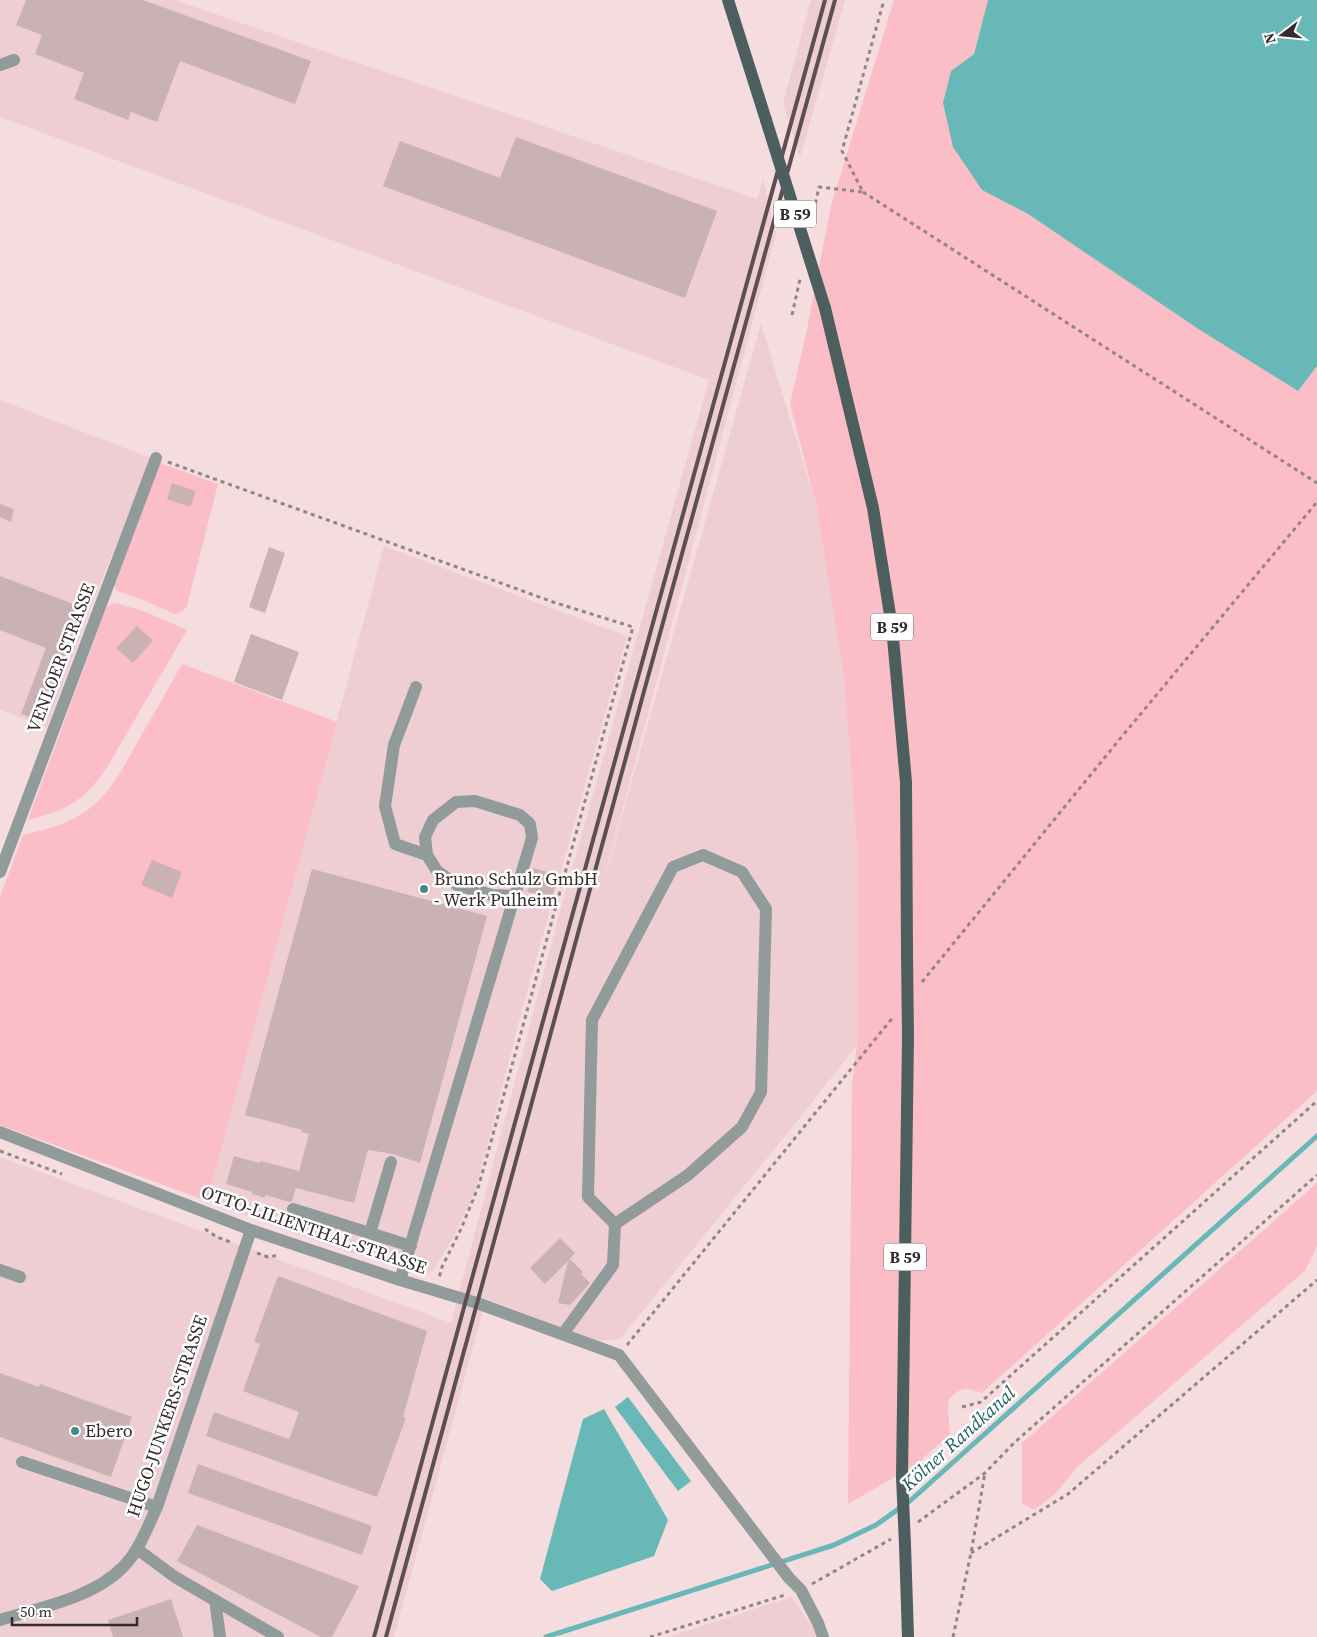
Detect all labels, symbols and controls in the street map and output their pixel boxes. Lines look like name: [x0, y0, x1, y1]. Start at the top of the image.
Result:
north arrow: [1257, 10, 1307, 60]
text: N: [1258, 31, 1281, 46]
road number: B 59: [774, 200, 816, 228]
street label: VENLOER STRASSE: [21, 579, 101, 736]
road number: B 59: [871, 614, 913, 640]
place label: Bruno Schulz GmbH - Werk Pulheim: [434, 866, 598, 912]
marker: Bruno Schulz GmbH - Werk Pulheim: [418, 883, 430, 895]
street label: OTTO-LILIENTHAL-STRASSE: [198, 1179, 430, 1280]
road number: B 59: [884, 1244, 926, 1270]
street label: HUGO-JUNKERS-STRASSE: [120, 1311, 213, 1520]
water label: Kölner Randkanal: [895, 1379, 1021, 1497]
place label: Ebero: [85, 1418, 133, 1443]
marker: Ebero: [69, 1425, 81, 1437]
scale bar: [12, 1594, 138, 1626]
text: 50 m: [20, 1601, 52, 1622]

